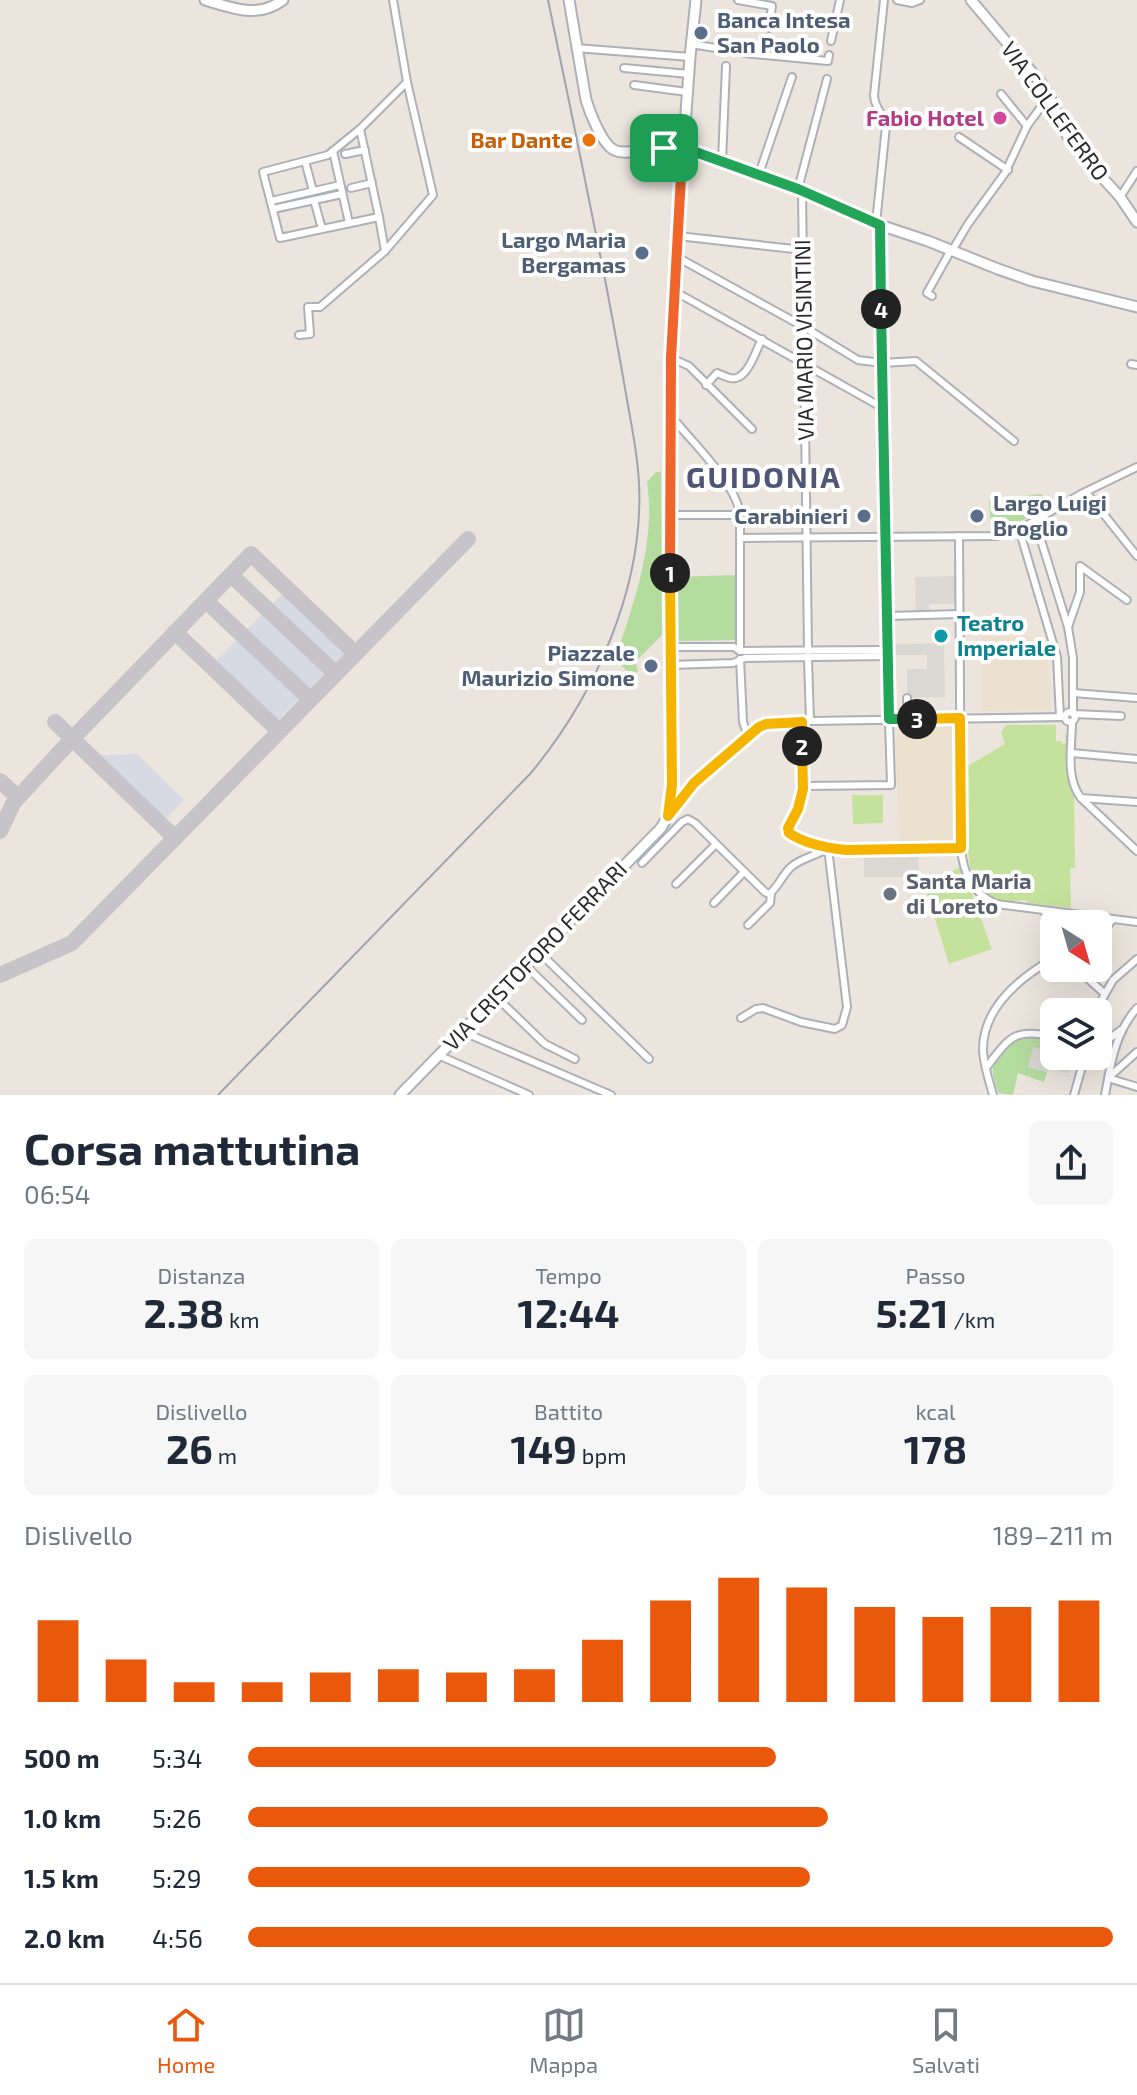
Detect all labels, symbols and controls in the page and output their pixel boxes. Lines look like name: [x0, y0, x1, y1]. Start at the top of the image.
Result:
place label: Banca Intesa San Paolo: [717, 6, 851, 57]
marker: Banca Intesa San Paolo: [692, 24, 710, 42]
street label: VIA COLLEFERRO: [997, 36, 1115, 185]
place label: Fabio Hotel: [866, 104, 985, 130]
marker: Fabio Hotel: [991, 109, 1009, 127]
pin: [630, 114, 698, 182]
place label: Bar Dante: [470, 126, 573, 152]
icon: arrive: [642, 126, 686, 170]
marker: Bar Dante: [580, 131, 598, 149]
place label: Largo Maria Bergamas: [501, 226, 626, 277]
street label: VIA MARIO VISINTINI: [788, 239, 818, 441]
marker: Largo Maria Bergamas: [633, 244, 651, 262]
pin: 4: [861, 289, 901, 329]
text: 4: [874, 296, 888, 322]
district label: GUIDONIA: [686, 458, 842, 494]
place label: Largo Luigi Broglio: [993, 489, 1107, 540]
place label: Carabinieri: [734, 502, 848, 528]
marker: Carabinieri: [855, 507, 873, 525]
marker: Largo Luigi Broglio: [968, 507, 986, 525]
pin: 1: [650, 553, 690, 593]
text: 1: [665, 560, 675, 586]
place label: Teatro Imperiale: [957, 609, 1056, 660]
marker: Teatro Imperiale: [932, 627, 950, 645]
place label: Piazzale Maurizio Simone: [461, 639, 635, 690]
marker: Piazzale Maurizio Simone: [642, 657, 660, 675]
pin: 3: [897, 699, 937, 739]
text: 3: [911, 706, 923, 732]
pin: 2: [782, 726, 822, 766]
text: 2: [796, 733, 808, 759]
street label: VIA CRISTOFORO FERRARI: [437, 855, 631, 1055]
place label: Santa Maria di Loreto: [906, 867, 1032, 918]
marker: Santa Maria di Loreto: [881, 885, 899, 903]
north arrow: [1040, 910, 1112, 982]
map controls: [1040, 910, 1112, 1070]
button: layers: [1040, 998, 1112, 1070]
text: Corsa mattutina: [24, 1121, 360, 1174]
button: share: [1029, 1121, 1113, 1205]
text: 06:54: [24, 1178, 91, 1209]
text: Distanza: [158, 1262, 245, 1288]
text: Tempo: [535, 1262, 602, 1288]
text: Passo: [906, 1262, 965, 1288]
text: 2.38: [144, 1288, 224, 1336]
text: 12:44: [518, 1288, 619, 1336]
text: 5:21: [876, 1288, 949, 1336]
text: km: [224, 1306, 260, 1332]
text: /km: [949, 1306, 995, 1332]
text: Dislivello: [155, 1398, 248, 1424]
text: Battito: [534, 1398, 603, 1424]
text: kcal: [915, 1398, 956, 1424]
text: 26: [166, 1424, 213, 1472]
text: 149: [511, 1424, 577, 1472]
text: 178: [904, 1424, 967, 1472]
text: m: [213, 1442, 237, 1468]
text: bpm: [577, 1442, 626, 1468]
text: Dislivello: [24, 1519, 133, 1550]
text: 189–211 m: [993, 1519, 1113, 1550]
text: 500 m: [24, 1742, 100, 1773]
text: 5:34: [152, 1742, 203, 1773]
text: 1.0 km: [24, 1802, 101, 1833]
text: 5:26: [152, 1802, 202, 1833]
text: 1.5 km: [24, 1862, 99, 1893]
text: 5:29: [152, 1862, 202, 1893]
text: 2.0 km: [24, 1922, 105, 1953]
text: 4:56: [152, 1922, 203, 1953]
tab: Home: [157, 2003, 215, 2077]
tab: Mappa: [529, 2003, 598, 2077]
tab: Salvati: [912, 2003, 980, 2077]

